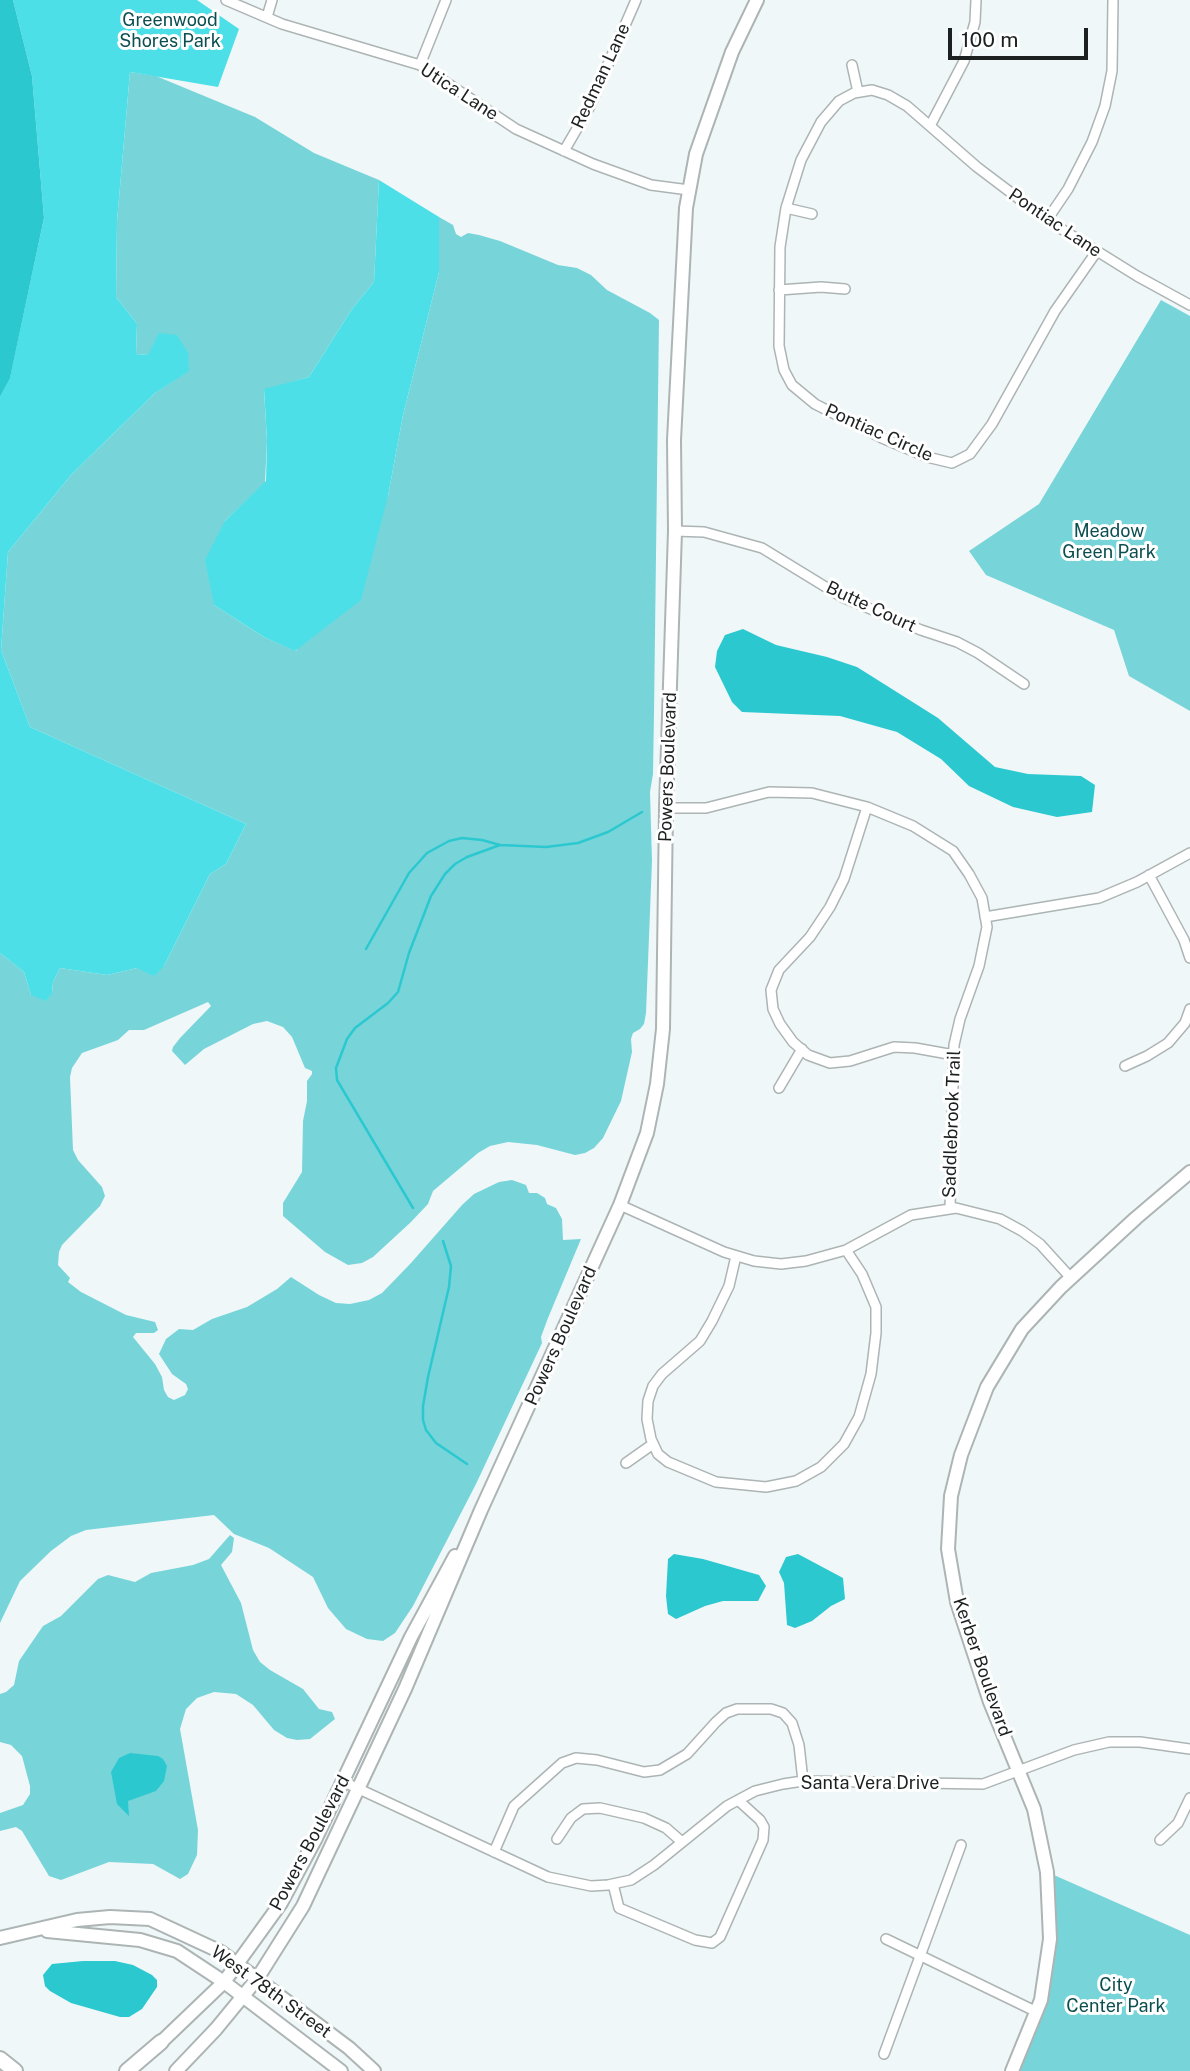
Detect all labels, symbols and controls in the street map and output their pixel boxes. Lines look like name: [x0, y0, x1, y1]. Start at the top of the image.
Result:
park label: Greenwood Shores Park: [119, 9, 221, 52]
scale bar: [952, 14, 1092, 58]
street label: Redman Lane: [567, 20, 635, 132]
text: 100 m: [961, 27, 1018, 52]
street label: Utica Lane: [416, 59, 502, 125]
street label: Pontiac Lane: [1004, 184, 1106, 262]
street label: Pontiac Circle: [822, 400, 936, 466]
park label: Meadow Green Park: [1062, 520, 1156, 562]
street label: Butte Court: [823, 577, 919, 637]
street label: Powers Boulevard: [655, 692, 681, 842]
street label: Saddlebrook Trail: [939, 1050, 965, 1198]
street label: Powers Boulevard: [521, 1263, 601, 1409]
street label: Kerber Boulevard: [948, 1595, 1016, 1739]
street label: Powers Boulevard: [265, 1772, 355, 1914]
street label: Santa Vera Drive: [801, 1772, 939, 1794]
street label: West 78th Street: [207, 1941, 335, 2043]
park label: City Center Park: [1066, 1974, 1166, 2016]

